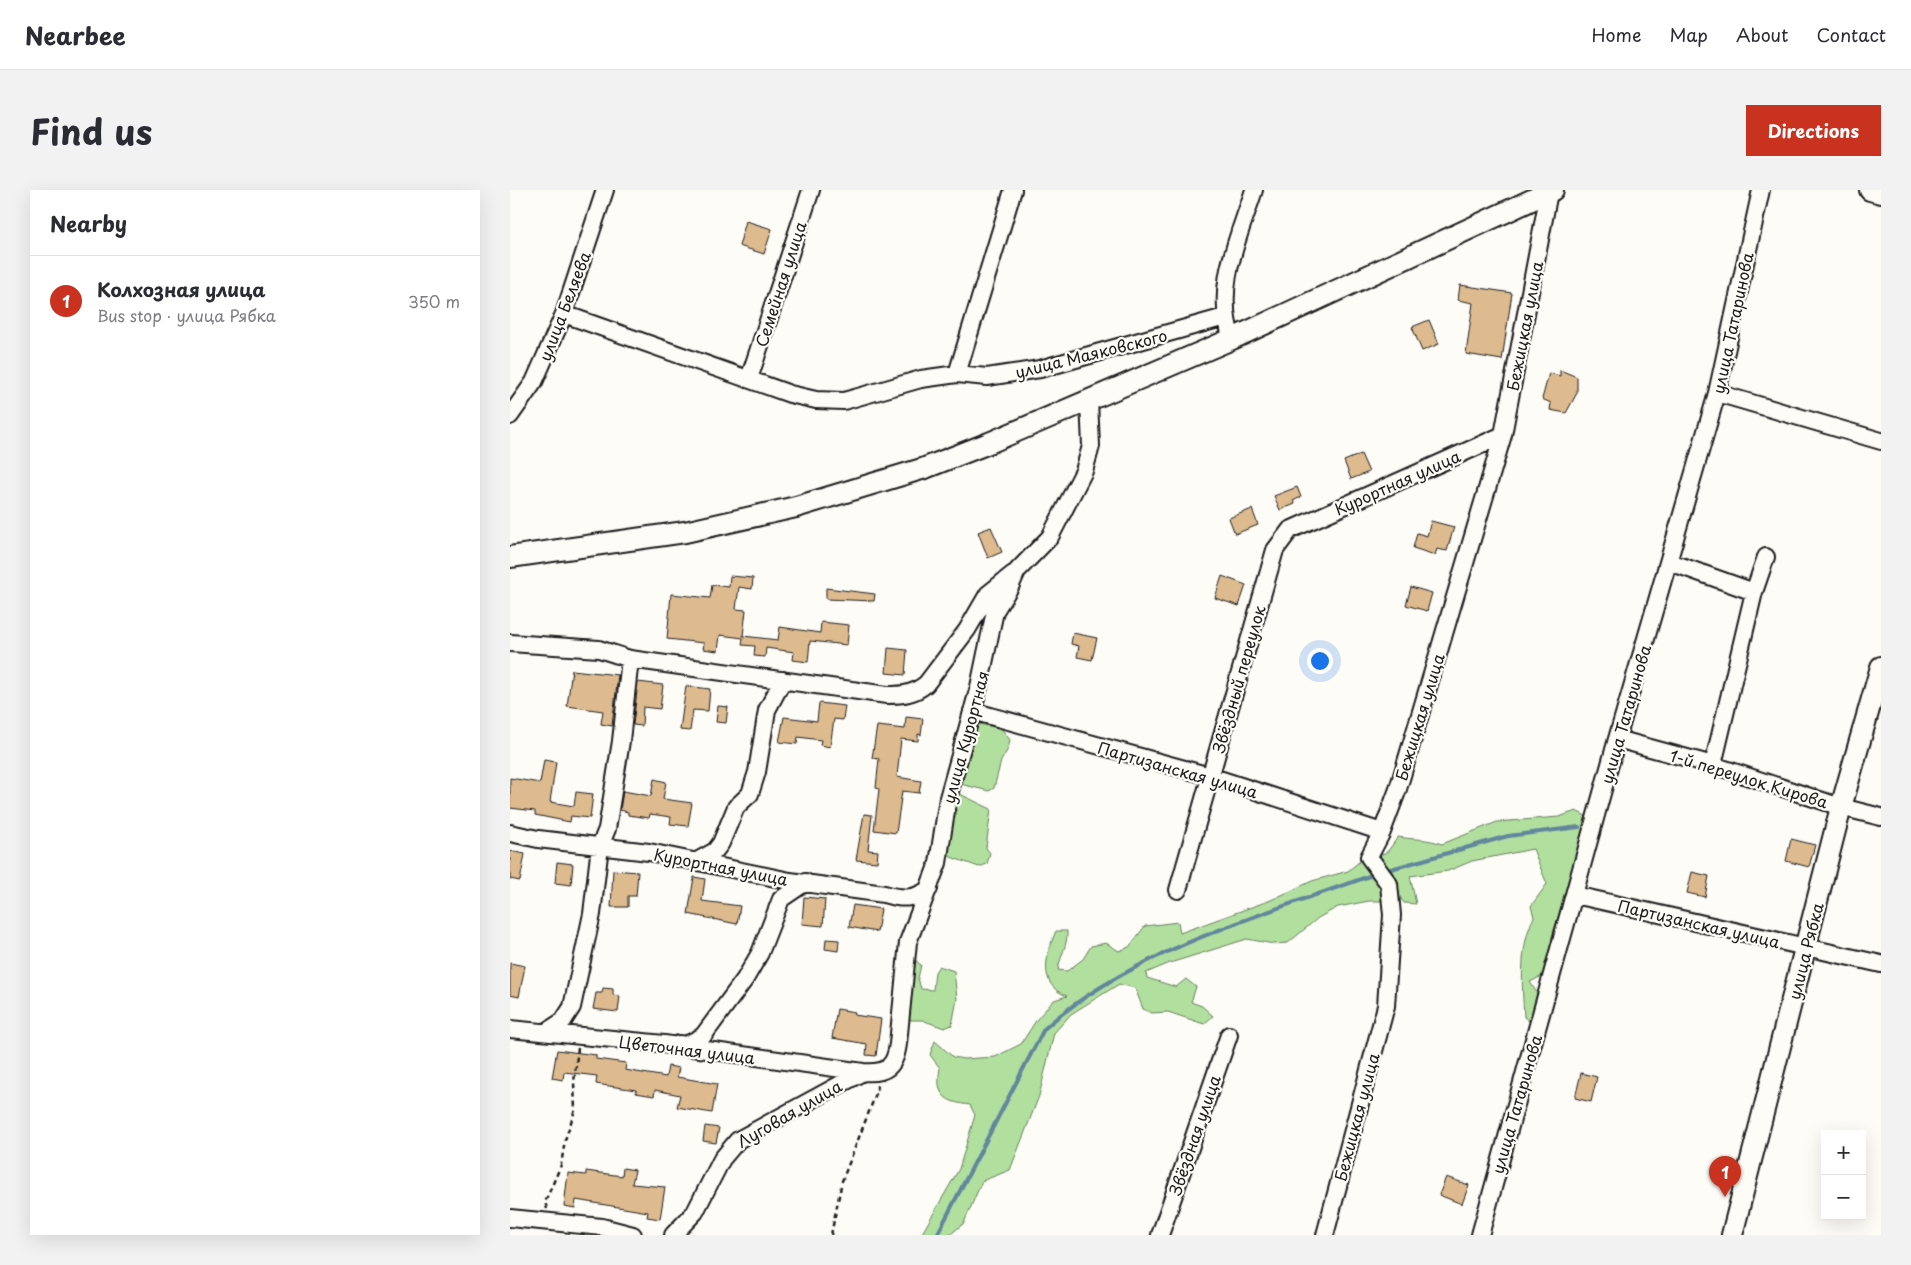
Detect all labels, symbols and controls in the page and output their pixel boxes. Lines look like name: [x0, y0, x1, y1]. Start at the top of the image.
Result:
text: Nearbee: [25, 17, 126, 53]
text: Home: [1591, 21, 1641, 48]
text: Map: [1669, 21, 1708, 48]
text: About: [1736, 21, 1788, 48]
text: Contact: [1816, 21, 1886, 48]
text: Find us: [30, 104, 152, 157]
button: Directions: [1746, 105, 1881, 156]
text: Nearby: [50, 207, 127, 239]
street label: Семейная улица: [748, 218, 812, 350]
street label: улица Беляева: [532, 248, 596, 364]
street label: улица Татаринова: [1705, 250, 1759, 396]
street label: Бежицкая улица: [1500, 259, 1548, 393]
text: Колхозная улица: [97, 275, 265, 303]
text: 1: [62, 289, 70, 313]
text: 350 m: [408, 289, 460, 313]
text: Bus stop · улица Рябка: [97, 303, 276, 327]
street label: улица Маяковского: [1012, 322, 1170, 384]
street label: Курортная улица: [1330, 443, 1464, 521]
street label: Звёздный переулок: [1205, 602, 1271, 756]
street label: улица Татаринова: [1594, 642, 1656, 786]
your location: [1307, 648, 1333, 674]
street label: Бежицкая улица: [1388, 650, 1450, 784]
street label: улица Курортная: [936, 668, 994, 806]
street label: Партизанская улица: [1095, 735, 1261, 803]
street label: 1-й переулок Кирова: [1667, 743, 1831, 813]
street label: Курортная улица: [652, 841, 790, 891]
street label: Партизанская улица: [1616, 893, 1782, 953]
street label: улица Рябка: [1781, 900, 1829, 1002]
street label: Цветочная улица: [618, 1029, 756, 1069]
street label: улица Татаринова: [1485, 1032, 1547, 1176]
street label: Бежицкая улица: [1327, 1050, 1385, 1184]
street label: Звёздная улица: [1162, 1072, 1226, 1198]
street label: Луговая улица: [732, 1073, 846, 1153]
map controls: [1821, 1130, 1866, 1220]
button: +: [1821, 1130, 1866, 1175]
pin: 1: [1709, 1156, 1741, 1197]
button: −: [1821, 1175, 1866, 1220]

